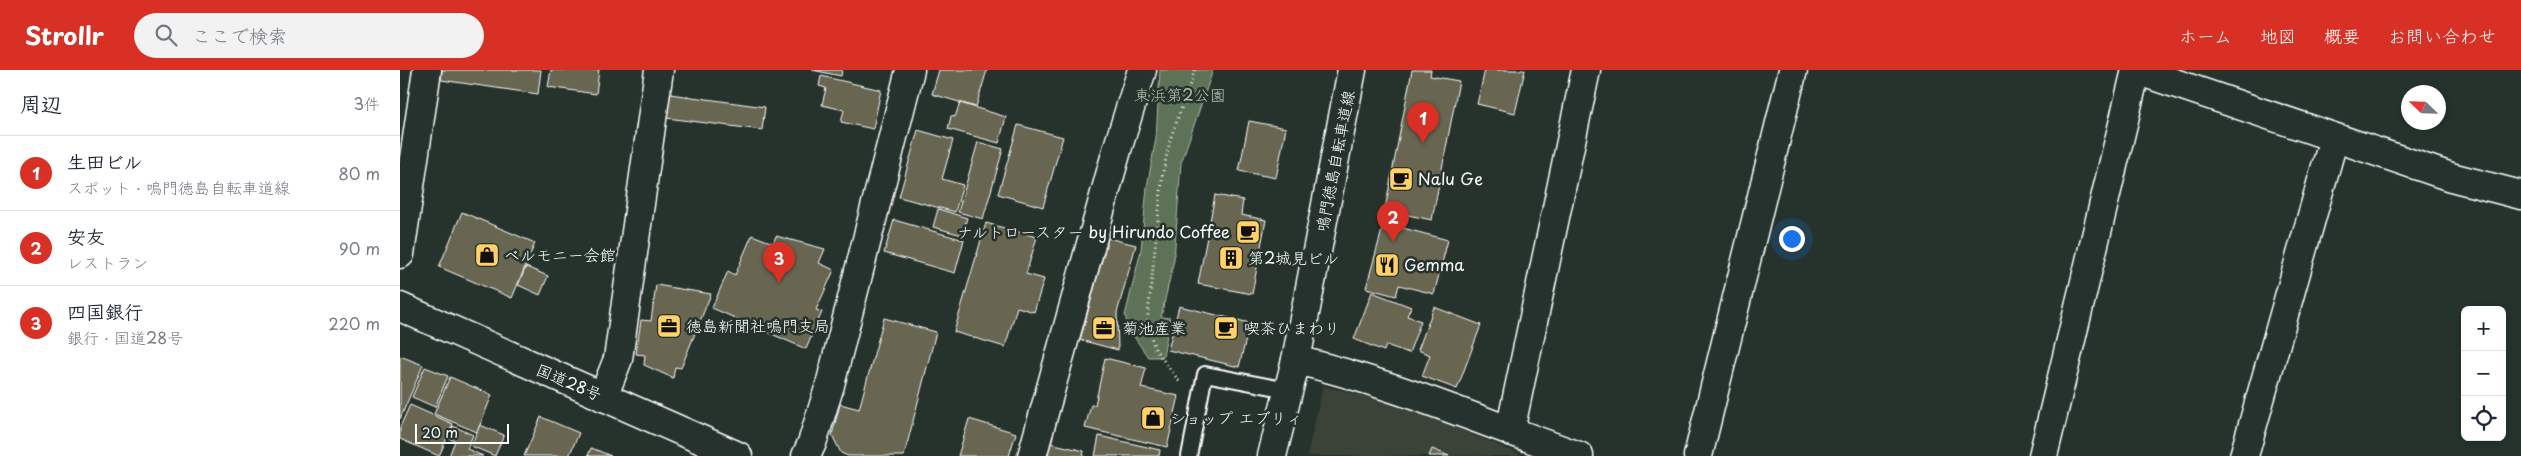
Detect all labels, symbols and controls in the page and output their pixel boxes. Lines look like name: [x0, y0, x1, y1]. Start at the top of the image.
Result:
search box: [134, 13, 484, 58]
text: Strollr: [25, 17, 104, 53]
icon: search: [152, 21, 180, 49]
text: ここで検索: [192, 21, 287, 49]
text: ホーム: [2179, 22, 2232, 49]
text: 地図: [2260, 22, 2296, 49]
text: 概要: [2324, 22, 2360, 49]
text: お問い合わせ: [2388, 22, 2496, 49]
park label: 東浜第2公園: [1134, 82, 1226, 106]
north arrow: [2401, 85, 2446, 130]
text: 周辺: [20, 87, 62, 119]
street label: 鳴門徳島自転車道線: [1308, 88, 1360, 234]
text: 3件: [353, 91, 380, 115]
pin: 1: [1407, 102, 1439, 143]
text: 生田ビル: [67, 147, 143, 175]
text: 1: [32, 161, 40, 185]
text: 80 m: [338, 161, 380, 185]
cafe icon: Nalu Ge: [1388, 166, 1414, 192]
place label: Nalu Ge: [1418, 166, 1483, 190]
text: スポット · 鳴門徳島自転車道線: [67, 175, 290, 199]
pin: 2: [1377, 201, 1409, 242]
place label: ナルトロースター by Hirundo Coffee: [957, 219, 1230, 243]
cafe icon: ナルトロースター by Hirundo Coffee: [1235, 219, 1261, 245]
text: 安友: [67, 222, 105, 250]
your location: [1779, 226, 1805, 252]
text: 2: [30, 236, 42, 260]
text: 90 m: [339, 236, 380, 260]
shop icon: ベルモニー会館: [474, 242, 500, 268]
place label: ベルモニー会館: [504, 242, 616, 266]
pin: 3: [763, 242, 795, 283]
building icon: 第2城見ビル: [1218, 245, 1244, 271]
place label: 第2城見ビル: [1248, 245, 1339, 269]
text: レストラン: [67, 250, 148, 274]
restaurant icon: Gemma: [1374, 252, 1400, 278]
place label: Gemma: [1404, 252, 1464, 276]
text: 四国銀行: [67, 297, 143, 325]
map controls: [2461, 306, 2506, 441]
button: +: [2461, 306, 2506, 351]
text: 3: [31, 311, 41, 335]
text: 220 m: [329, 311, 380, 335]
office icon: 徳島新聞社鳴門支局: [656, 313, 682, 339]
place label: 徳島新聞社鳴門支局: [686, 313, 830, 337]
office icon: 菊池産業: [1091, 315, 1117, 341]
place label: 菊池産業: [1122, 315, 1186, 339]
cafe icon: 喫茶ひまわり: [1213, 315, 1239, 341]
place label: 喫茶ひまわり: [1244, 315, 1340, 339]
text: 銀行 · 国道28号: [67, 325, 183, 349]
button: −: [2461, 351, 2506, 396]
street label: 国道28号: [533, 356, 606, 406]
button: locate: [2461, 396, 2506, 441]
shop icon: ショップ エブリィ: [1140, 405, 1166, 431]
place label: ショップ エブリィ: [1170, 405, 1303, 429]
scale bar: [415, 421, 509, 444]
text: 20 m: [422, 422, 458, 443]

